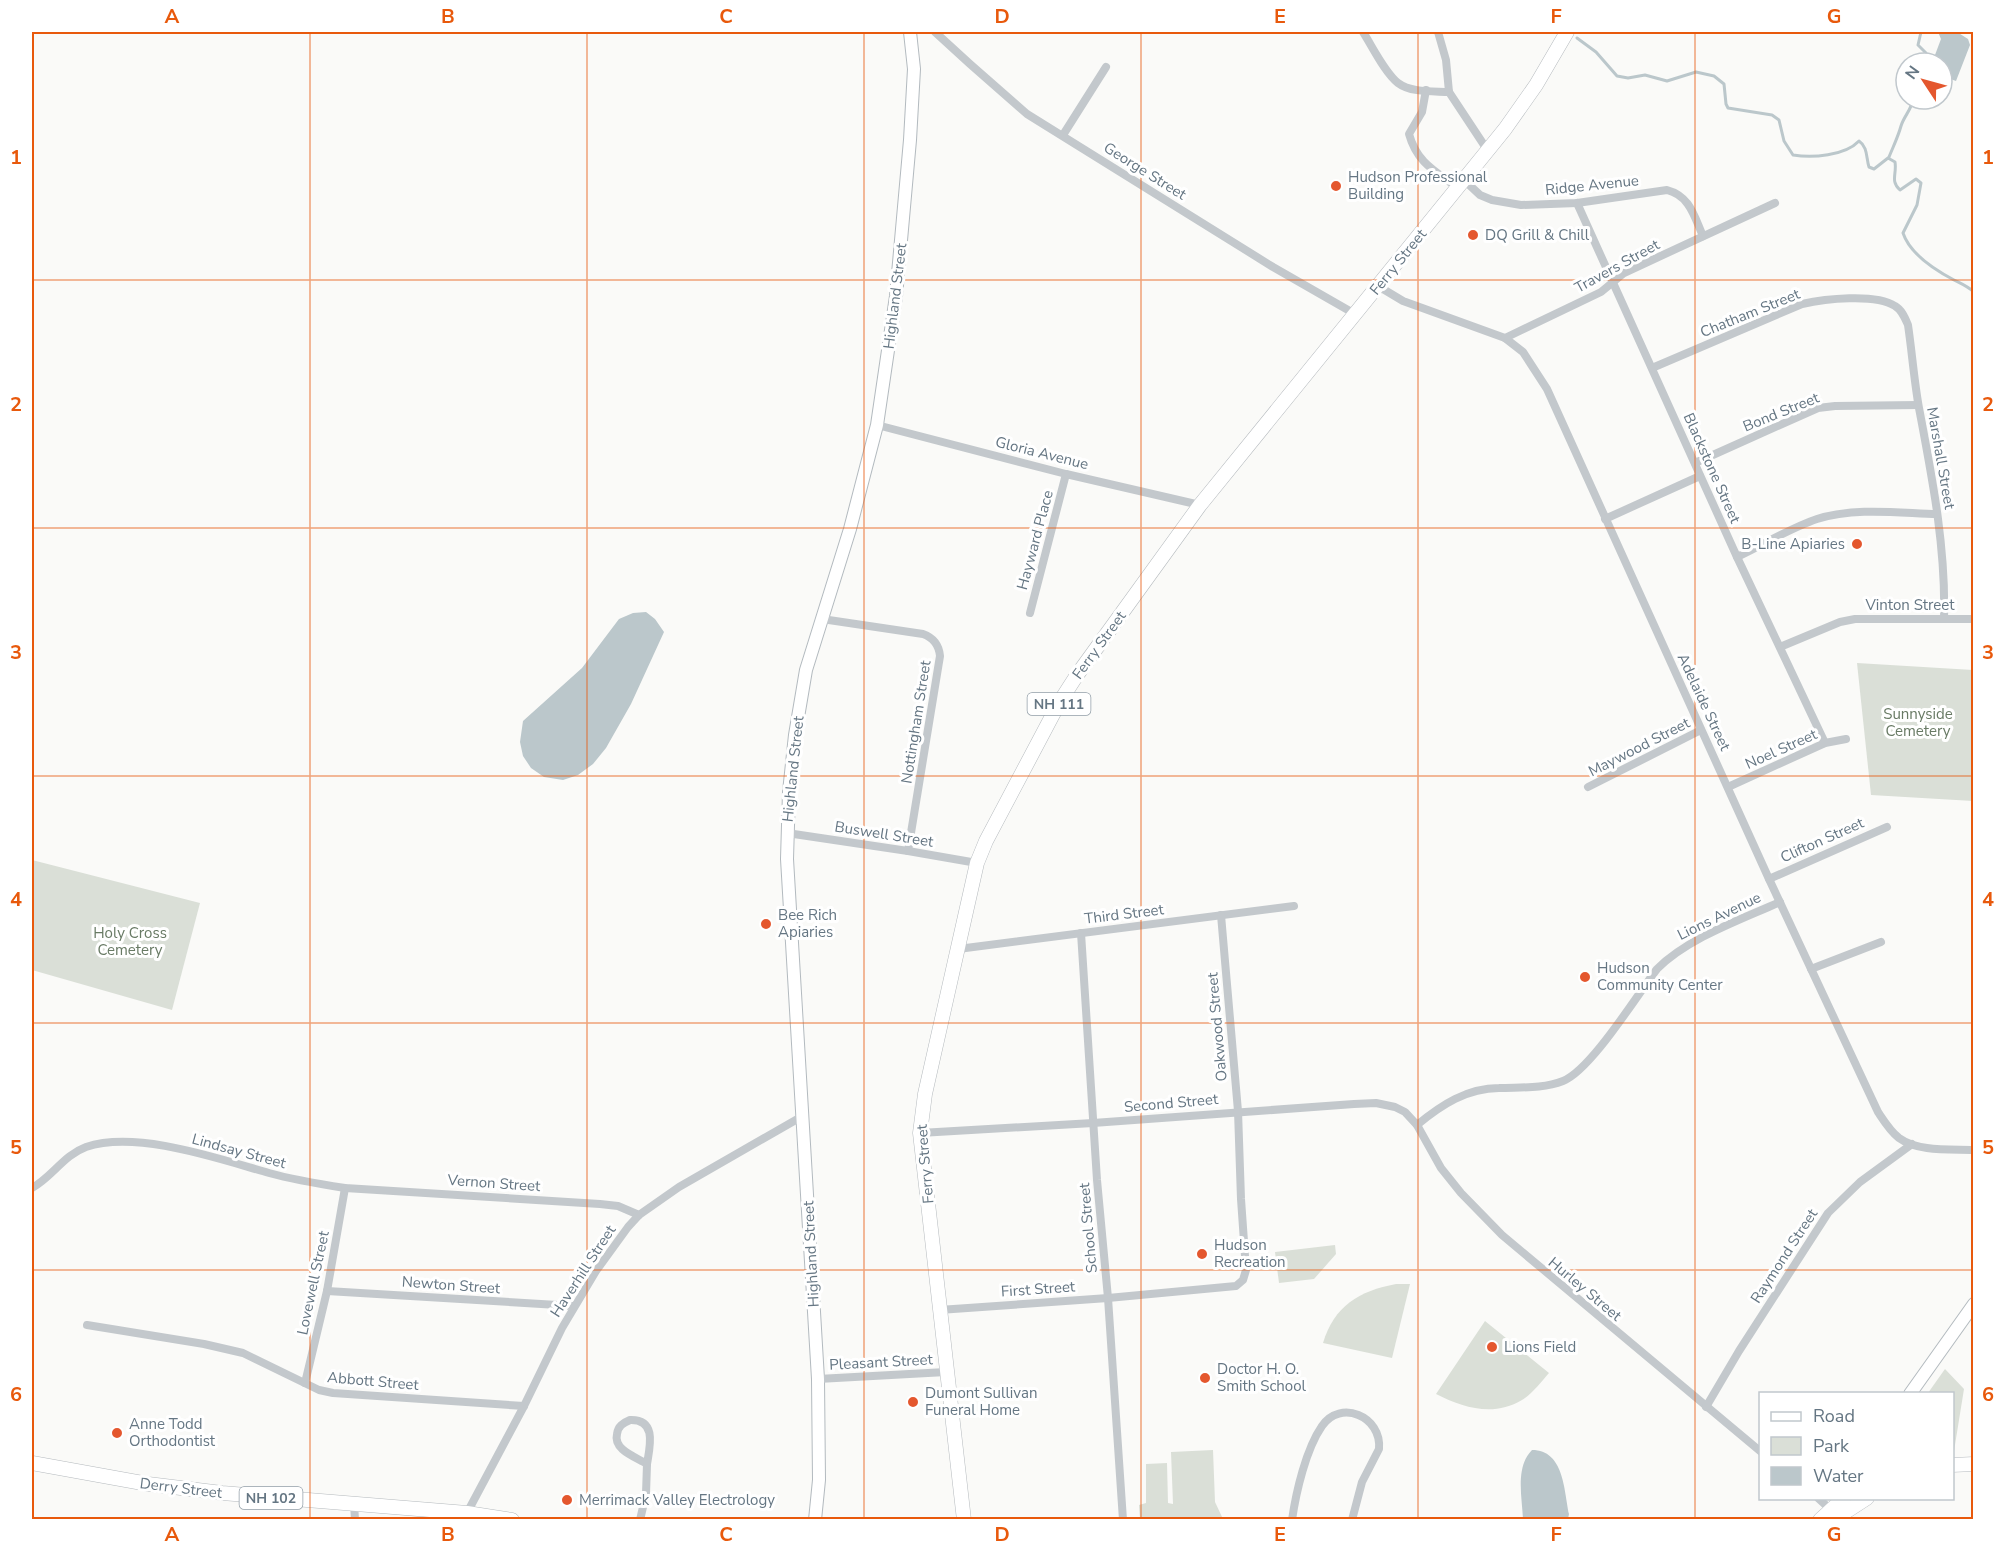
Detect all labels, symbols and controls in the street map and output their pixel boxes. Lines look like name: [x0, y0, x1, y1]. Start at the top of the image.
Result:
text: A: [165, 3, 180, 30]
text: B: [441, 3, 455, 30]
text: C: [719, 3, 733, 30]
text: D: [994, 3, 1010, 30]
text: E: [1274, 3, 1286, 30]
text: F: [1550, 3, 1562, 30]
text: G: [1827, 3, 1841, 30]
north arrow: [1894, 51, 1954, 111]
text: N: [1900, 61, 1925, 84]
street label: George Street: [1100, 138, 1191, 205]
text: 1: [10, 144, 22, 171]
text: 1: [1982, 144, 1994, 171]
place label: Hudson Professional Building: [1348, 167, 1488, 204]
street label: Ridge Avenue: [1544, 170, 1640, 200]
marker: Hudson Professional Building: [1329, 179, 1343, 193]
street label: Ferry Street: [1365, 224, 1431, 299]
place label: DQ Grill & Chill: [1485, 225, 1590, 245]
marker: DQ Grill & Chill: [1466, 228, 1480, 242]
street label: Travers Street: [1571, 234, 1664, 298]
street label: Highland Street: [879, 241, 912, 350]
street label: Chatham Street: [1697, 284, 1804, 342]
street label: Bond Street: [1740, 387, 1823, 436]
text: 2: [10, 391, 22, 418]
text: 2: [1982, 391, 1994, 418]
street label: Marshall Street: [1922, 405, 1960, 511]
street label: Blackstone Street: [1679, 410, 1746, 527]
street label: Gloria Avenue: [993, 432, 1091, 474]
street label: Hayward Place: [1012, 488, 1058, 592]
place label: B-Line Apiaries: [1741, 534, 1845, 554]
marker: B-Line Apiaries: [1850, 537, 1864, 551]
street label: Vinton Street: [1864, 595, 1955, 615]
street label: Ferry Street: [1068, 606, 1131, 683]
text: 3: [10, 639, 22, 666]
text: 3: [1982, 639, 1994, 666]
street label: Adelaide Street: [1673, 650, 1736, 754]
street label: Nottingham Street: [896, 658, 936, 785]
road number: NH 111: [1028, 693, 1090, 715]
park label: Sunnyside Cemetery: [1883, 704, 1953, 741]
street label: Maywood Street: [1585, 712, 1694, 781]
street label: Highland Street: [777, 714, 809, 823]
street label: Noel Street: [1742, 724, 1821, 774]
street label: Clifton Street: [1777, 812, 1868, 867]
street label: Buswell Street: [833, 816, 936, 852]
text: 4: [10, 886, 22, 913]
text: 4: [1982, 886, 1994, 913]
street label: Lions Avenue: [1674, 887, 1764, 945]
street label: Third Street: [1083, 899, 1166, 929]
place label: Bee Rich Apiaries: [778, 905, 837, 942]
marker: Bee Rich Apiaries: [759, 917, 773, 931]
park label: Holy Cross Cemetery: [93, 923, 167, 960]
place label: Hudson Community Center: [1597, 958, 1723, 995]
marker: Hudson Community Center: [1578, 970, 1592, 984]
street label: Oakwood Street: [1202, 971, 1232, 1082]
street label: Second Street: [1123, 1089, 1220, 1117]
street label: Ferry Street: [912, 1123, 938, 1205]
street label: Lindsay Street: [190, 1129, 289, 1173]
text: 5: [10, 1134, 22, 1161]
text: 5: [1982, 1134, 1994, 1161]
street label: Vernon Street: [446, 1170, 542, 1196]
street label: School Street: [1074, 1181, 1102, 1274]
street label: Highland Street: [798, 1199, 824, 1308]
street label: Raymond Street: [1746, 1204, 1822, 1307]
street label: Haverhill Street: [546, 1221, 621, 1321]
street label: Lovewell Street: [292, 1228, 334, 1337]
place label: Hudson Recreation: [1214, 1235, 1286, 1272]
marker: Hudson Recreation: [1195, 1247, 1209, 1261]
street label: Hurley Street: [1544, 1252, 1626, 1326]
street label: Newton Street: [401, 1272, 502, 1298]
street label: First Street: [1000, 1276, 1076, 1302]
place label: Lions Field: [1504, 1337, 1576, 1357]
marker: Lions Field: [1485, 1340, 1499, 1354]
street label: Pleasant Street: [829, 1349, 934, 1375]
place label: Doctor H. O. Smith School: [1217, 1359, 1307, 1396]
street label: Abbott Street: [326, 1367, 420, 1395]
marker: Doctor H. O. Smith School: [1198, 1371, 1212, 1385]
text: 6: [10, 1381, 22, 1408]
text: 6: [1982, 1381, 1994, 1408]
place label: Dumont Sullivan Funeral Home: [925, 1383, 1037, 1420]
legend: [1759, 1392, 1954, 1500]
marker: Dumont Sullivan Funeral Home: [906, 1395, 920, 1409]
text: Road: [1813, 1404, 1855, 1428]
place label: Anne Todd Orthodontist: [129, 1414, 216, 1451]
marker: Anne Todd Orthodontist: [110, 1426, 124, 1440]
text: Park: [1813, 1434, 1850, 1458]
text: Water: [1813, 1464, 1864, 1488]
street label: Derry Street: [139, 1473, 224, 1503]
road number: NH 102: [240, 1487, 302, 1509]
place label: Merrimack Valley Electrology: [579, 1490, 775, 1510]
marker: Merrimack Valley Electrology: [560, 1493, 574, 1507]
text: A: [165, 1521, 180, 1548]
text: B: [441, 1521, 455, 1548]
text: C: [719, 1521, 733, 1548]
text: D: [994, 1521, 1010, 1548]
text: E: [1274, 1521, 1286, 1548]
text: F: [1550, 1521, 1562, 1548]
text: G: [1827, 1521, 1841, 1548]

